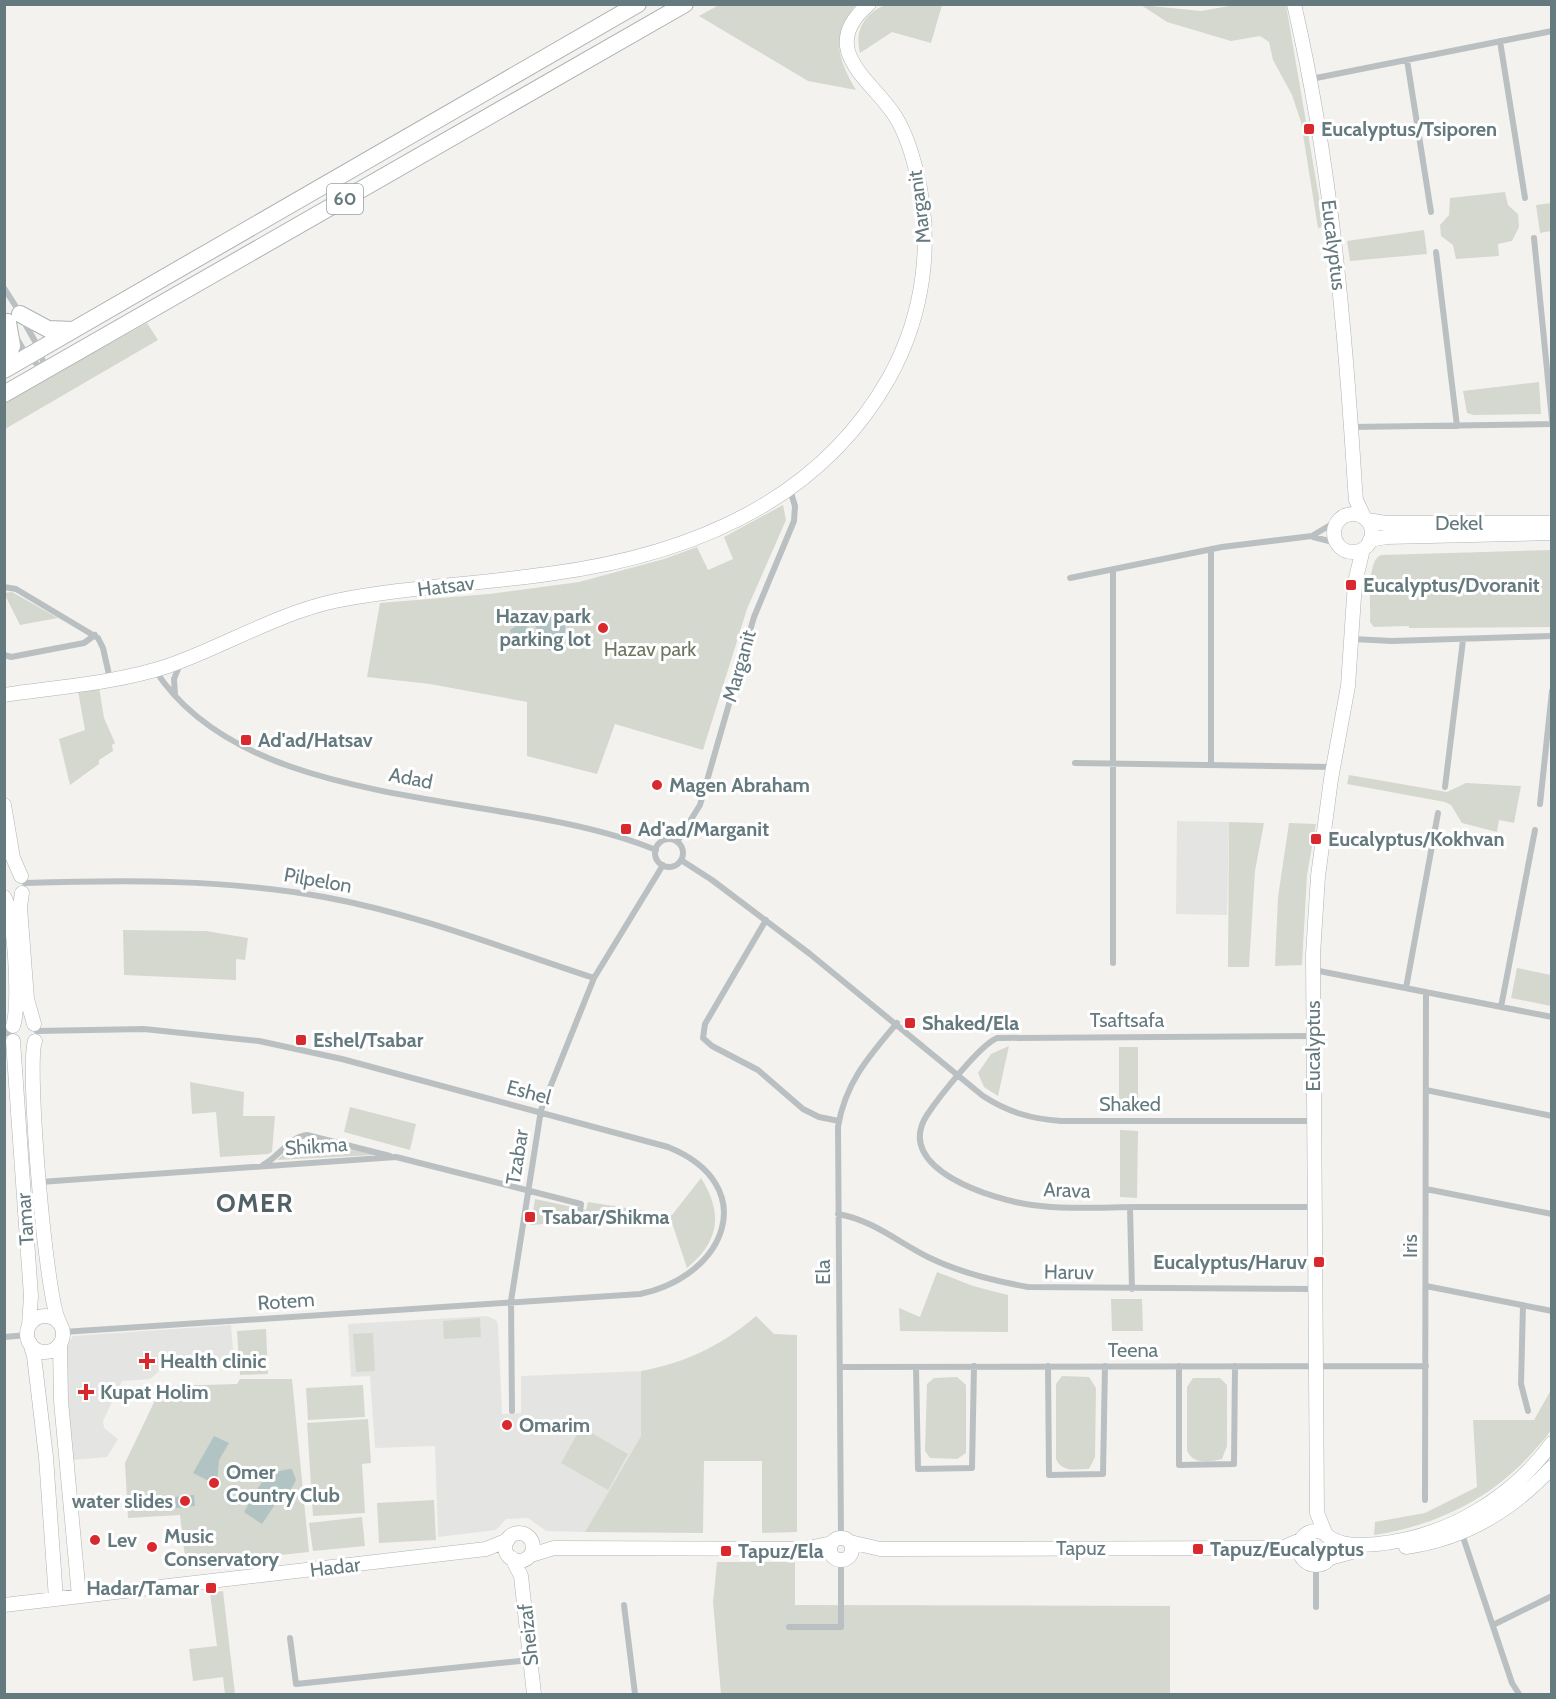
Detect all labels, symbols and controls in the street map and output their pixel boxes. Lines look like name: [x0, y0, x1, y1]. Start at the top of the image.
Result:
place label: Eucalyptus/Tsiporen: [1321, 117, 1497, 141]
marker: Eucalyptus/Tsiporen: [1302, 122, 1316, 136]
street label: Marganit: [903, 169, 935, 245]
road number: 60: [327, 184, 363, 214]
street label: Eucalyptus: [1317, 198, 1351, 292]
street label: Dekel: [1435, 511, 1483, 535]
street label: Hatsav: [416, 571, 476, 601]
place label: Eucalyptus/Dvoranit: [1363, 573, 1540, 597]
marker: Eucalyptus/Dvoranit: [1344, 578, 1358, 592]
place label: Hazav park parking lot: [495, 604, 591, 651]
marker: Hazav park parking lot: [596, 621, 610, 635]
street label: Marganit: [717, 627, 761, 705]
park label: Hazav park: [604, 637, 696, 661]
place label: Ad'ad/Hatsav: [258, 728, 373, 752]
marker: Ad'ad/Hatsav: [239, 733, 253, 747]
street label: Adad: [387, 762, 435, 794]
place label: Magen Abraham: [669, 773, 810, 797]
marker: Magen Abraham: [650, 778, 664, 792]
place label: Ad'ad/Marganit: [638, 817, 769, 841]
marker: Ad'ad/Marganit: [619, 822, 633, 836]
place label: Eucalyptus/Kokhvan: [1328, 827, 1505, 851]
marker: Eucalyptus/Kokhvan: [1309, 832, 1323, 846]
street label: Pilpelon: [282, 862, 354, 898]
street label: Eucalyptus: [1301, 1000, 1325, 1092]
street label: Tsaftsafa: [1090, 1008, 1165, 1032]
place label: Shaked/Ela: [922, 1011, 1019, 1035]
marker: Shaked/Ela: [903, 1016, 917, 1030]
place label: Eshel/Tsabar: [313, 1028, 424, 1052]
marker: Eshel/Tsabar: [294, 1033, 308, 1047]
street label: Eshel: [504, 1075, 554, 1109]
street label: Shaked: [1099, 1092, 1161, 1116]
street label: Tzabar: [501, 1127, 533, 1186]
street label: Shikma: [284, 1132, 349, 1160]
street label: Arava: [1043, 1177, 1091, 1203]
district label: OMER: [216, 1187, 294, 1219]
street label: Tamar: [11, 1191, 39, 1246]
place label: Tsabar/Shikma: [542, 1205, 670, 1229]
marker: Tsabar/Shikma: [523, 1210, 537, 1224]
street label: Iris: [1398, 1234, 1422, 1258]
place label: Eucalyptus/Haruv: [1153, 1250, 1307, 1274]
marker: Eucalyptus/Haruv: [1312, 1255, 1326, 1269]
street label: Ela: [811, 1259, 835, 1285]
street label: Haruv: [1044, 1260, 1094, 1284]
street label: Rotem: [257, 1287, 315, 1315]
street label: Teena: [1108, 1338, 1159, 1362]
place label: Health clinic: [160, 1349, 266, 1373]
marker: Health clinic: [138, 1352, 156, 1370]
place label: Kupat Holim: [100, 1380, 209, 1404]
marker: Kupat Holim: [77, 1383, 95, 1401]
place label: Omarim: [519, 1413, 590, 1437]
marker: Omarim: [500, 1418, 514, 1432]
place label: Omer Country Club: [226, 1460, 340, 1507]
marker: Omer Country Club: [207, 1476, 221, 1490]
place label: water slides: [72, 1489, 173, 1513]
marker: water slides: [178, 1494, 192, 1508]
place label: Music Conservatory: [164, 1524, 279, 1571]
place label: Lev: [107, 1528, 137, 1552]
marker: Lev: [88, 1533, 102, 1547]
street label: Tapuz: [1056, 1536, 1106, 1560]
place label: Tapuz/Eucalyptus: [1210, 1537, 1364, 1561]
place label: Tapuz/Ela: [738, 1539, 824, 1563]
marker: Music Conservatory: [145, 1540, 159, 1554]
marker: Tapuz/Eucalyptus: [1191, 1542, 1205, 1556]
marker: Tapuz/Ela: [719, 1544, 733, 1558]
street label: Hadar: [308, 1552, 362, 1582]
place label: Hadar/Tamar: [86, 1576, 199, 1600]
marker: Hadar/Tamar: [204, 1581, 218, 1595]
street label: Sheizaf: [513, 1602, 543, 1667]

